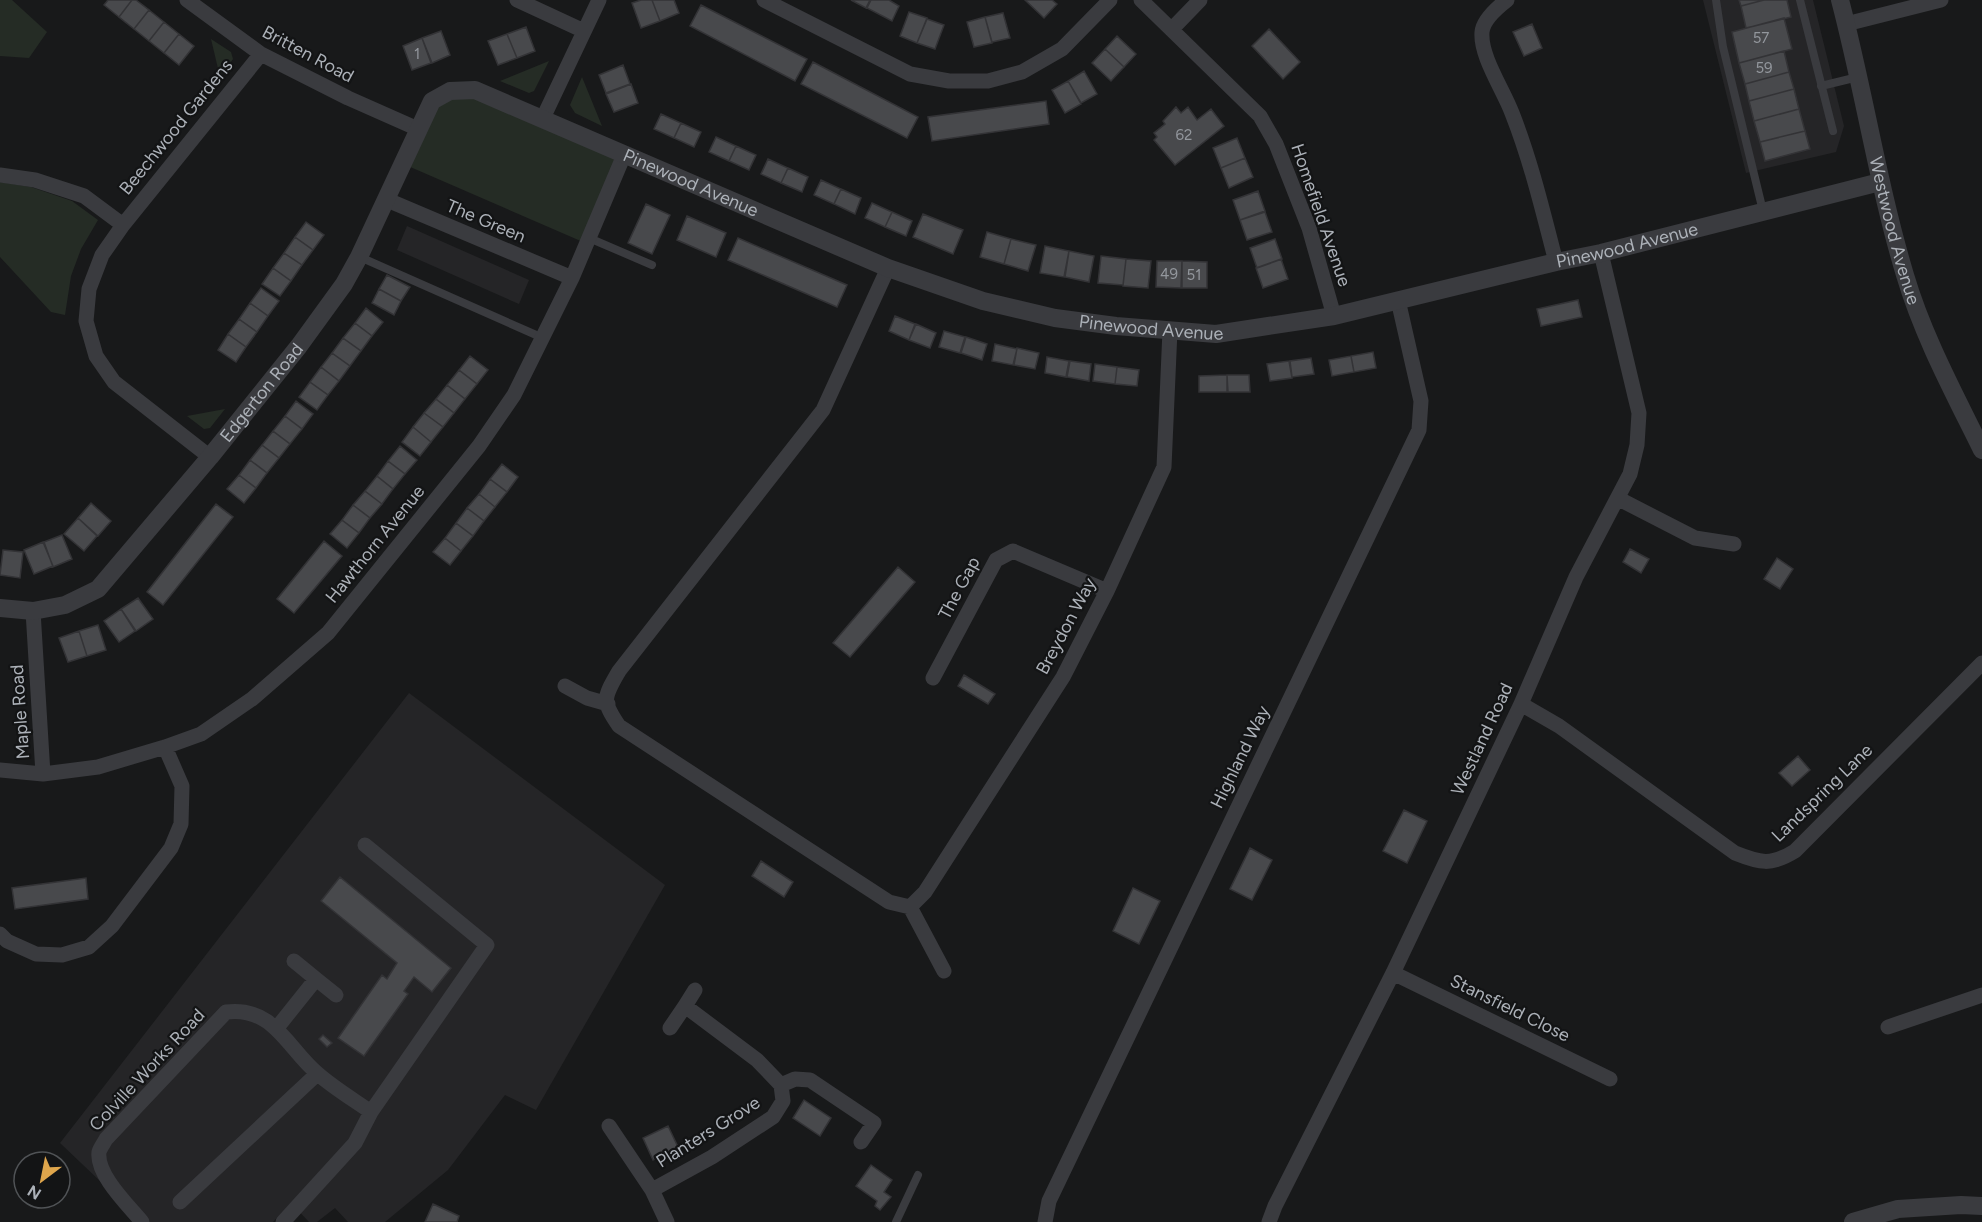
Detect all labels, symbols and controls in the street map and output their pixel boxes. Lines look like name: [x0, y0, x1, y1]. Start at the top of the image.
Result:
street label: Britten Road: [258, 21, 358, 87]
house number: 57: [1753, 29, 1769, 47]
house number: 1: [414, 45, 420, 63]
street label: Beechwood Gardens: [115, 55, 237, 199]
house number: 59: [1755, 59, 1773, 77]
house number: 62: [1176, 126, 1192, 144]
street label: Homefield Avenue: [1286, 141, 1356, 289]
street label: Pinewood Avenue: [620, 144, 762, 222]
street label: Westwood Avenue: [1865, 155, 1925, 308]
street label: The Green: [443, 195, 529, 247]
street label: Pinewood Avenue: [1554, 218, 1700, 273]
house number: 49: [1160, 265, 1178, 283]
house number: 51: [1187, 266, 1201, 284]
street label: Pinewood Avenue: [1078, 310, 1225, 345]
street label: Edgerton Road: [215, 339, 308, 447]
street label: Hawthorn Avenue: [321, 480, 429, 607]
street label: The Gap: [933, 553, 985, 623]
street label: Breydon Way: [1031, 573, 1101, 678]
street label: Maple Road: [6, 664, 34, 760]
street label: Westland Road: [1446, 679, 1518, 799]
street label: Highland Way: [1206, 702, 1275, 812]
street label: Landspring Lane: [1767, 739, 1877, 847]
street label: Stansfield Close: [1446, 969, 1574, 1047]
street label: Colville Works Road: [85, 1004, 209, 1136]
street label: Planters Grove: [652, 1091, 764, 1173]
north arrow: [12, 1150, 72, 1210]
text: N: [24, 1181, 45, 1204]

